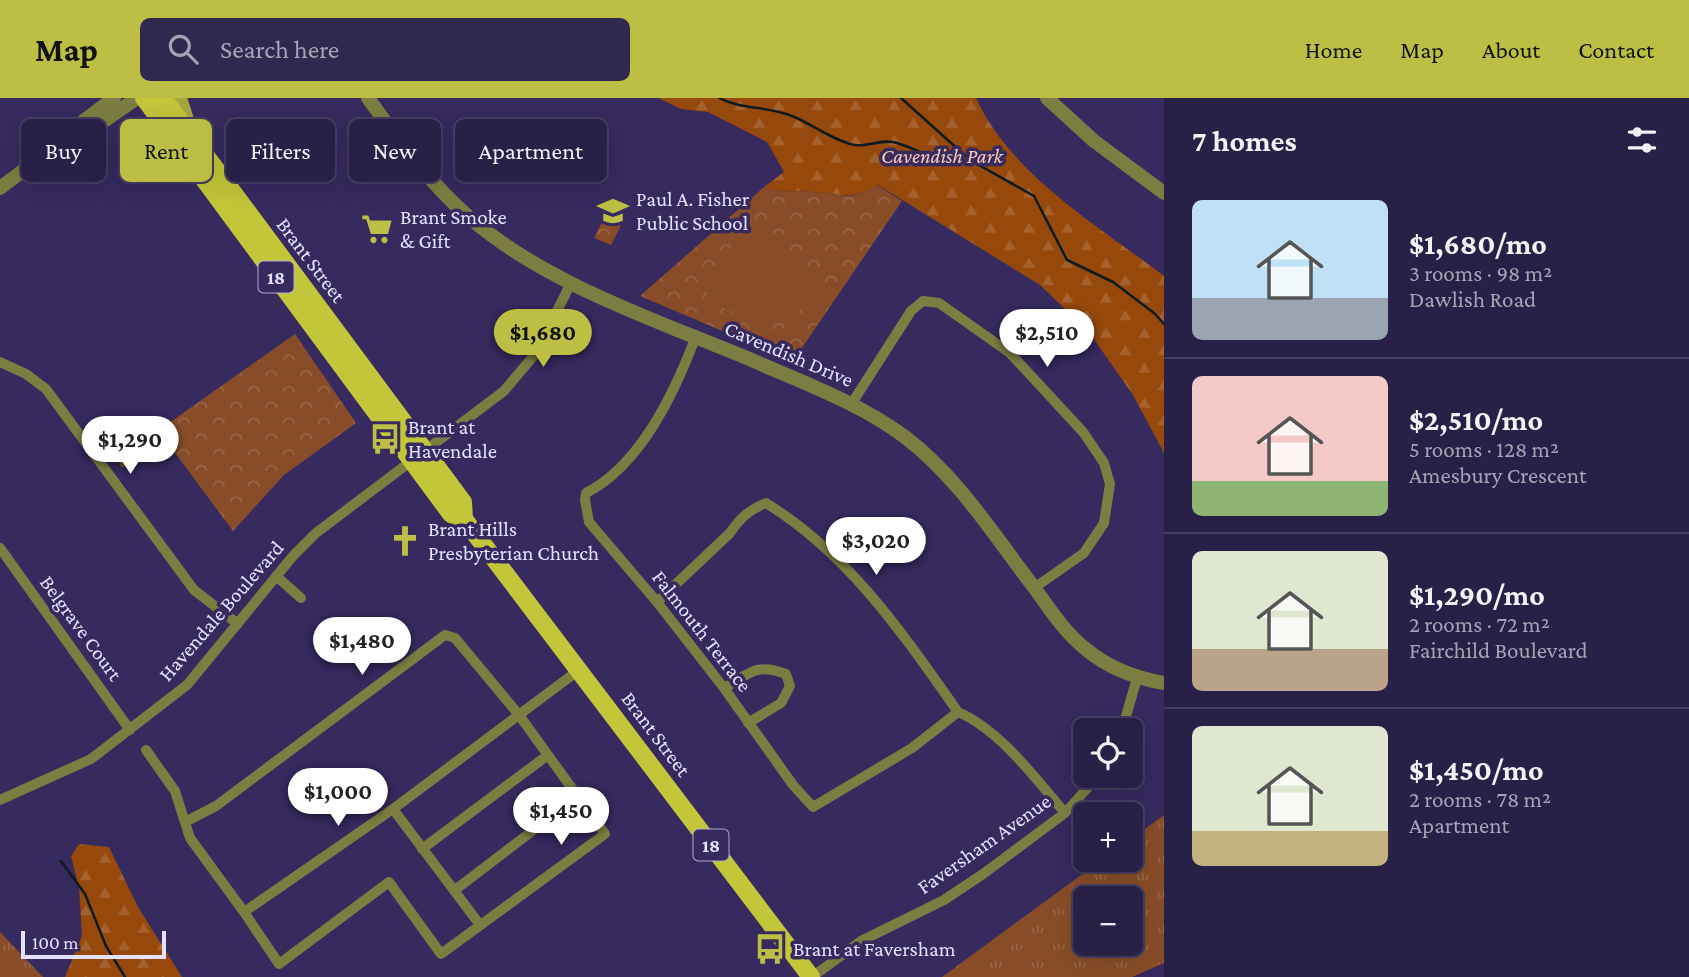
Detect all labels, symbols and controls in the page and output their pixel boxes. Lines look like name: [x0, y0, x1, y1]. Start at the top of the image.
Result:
search box: [140, 18, 630, 81]
icon: search: [164, 30, 202, 68]
text: Map: [35, 31, 98, 68]
text: Search here: [220, 35, 339, 64]
text: Home: [1305, 36, 1362, 63]
text: Map: [1400, 36, 1444, 63]
text: About: [1482, 36, 1540, 63]
text: Contact: [1578, 36, 1654, 63]
chip: Buy: [21, 119, 106, 182]
chip: Rent: [120, 119, 212, 182]
chip: Filters: [226, 119, 335, 182]
chip: New: [349, 119, 441, 182]
chip: Apartment: [455, 119, 607, 182]
icon: filters: [1623, 121, 1661, 159]
text: 7 homes: [1192, 124, 1297, 157]
park label: Cavendish Park: [881, 144, 1004, 168]
place label: Paul A. Fisher Public School: [636, 187, 750, 235]
school or university icon: Paul A. Fisher Public School: [596, 194, 630, 228]
place label: Brant Smoke & Gift: [400, 205, 507, 253]
supermarket icon: Brant Smoke & Gift: [360, 212, 394, 246]
street label: Brant Street: [271, 213, 351, 308]
text: $1,680/mo: [1409, 227, 1547, 260]
icon: home: [1248, 228, 1332, 312]
text: 3 rooms · 98 m²: [1409, 260, 1552, 286]
road number: 18: [258, 262, 294, 293]
text: Dawlish Road: [1409, 286, 1536, 312]
pin: $1,680: [486, 310, 600, 369]
pin: $2,510: [990, 310, 1104, 369]
street label: Cavendish Drive: [721, 316, 857, 392]
text: $1,680: [510, 319, 576, 345]
text: $2,510: [1015, 319, 1079, 345]
text: $2,510/mo: [1409, 403, 1543, 436]
icon: home: [1248, 404, 1332, 488]
place label: Brant at Havendale: [408, 415, 497, 463]
pin: $1,290: [73, 416, 187, 476]
bus stop icon: Brant at Havendale: [368, 422, 402, 456]
text: $1,290: [98, 426, 162, 452]
text: 5 rooms · 128 m²: [1409, 436, 1559, 462]
text: Amesbury Crescent: [1409, 462, 1587, 488]
place label: Brant Hills Presbyterian Church: [428, 517, 599, 565]
pin: $3,020: [819, 518, 933, 577]
church icon: Brant Hills Presbyterian Church: [388, 524, 422, 558]
text: $3,020: [842, 527, 910, 553]
street label: Havendale Boulevard: [154, 536, 288, 686]
street label: Falmouth Terrace: [647, 565, 757, 697]
street label: Belgrave Court: [35, 571, 128, 686]
text: $1,290/mo: [1409, 578, 1545, 611]
icon: home: [1248, 579, 1332, 663]
text: 2 rooms · 72 m²: [1409, 611, 1550, 637]
pin: $1,480: [305, 618, 419, 677]
text: $1,480: [329, 627, 395, 653]
text: Fairchild Boulevard: [1409, 637, 1588, 663]
street label: Brant Street: [616, 687, 696, 782]
map controls: [1073, 718, 1143, 956]
button: locate: [1073, 718, 1143, 788]
text: $1,450/mo: [1409, 753, 1544, 786]
icon: home: [1248, 754, 1332, 838]
pin: $1,000: [281, 768, 395, 828]
text: $1,000: [304, 778, 372, 804]
text: 2 rooms · 78 m²: [1409, 786, 1551, 812]
pin: $1,450: [504, 788, 618, 847]
street label: Faversham Avenue: [913, 789, 1055, 899]
text: $1,450: [529, 797, 593, 823]
button: +: [1073, 802, 1143, 872]
text: Apartment: [1409, 812, 1509, 838]
road number: 18: [694, 830, 728, 860]
button: −: [1073, 886, 1143, 956]
scale bar: [21, 928, 166, 960]
text: 100 m: [32, 932, 79, 953]
bus stop icon: Brant at Faversham: [753, 932, 787, 966]
place label: Brant at Faversham: [793, 937, 956, 961]

